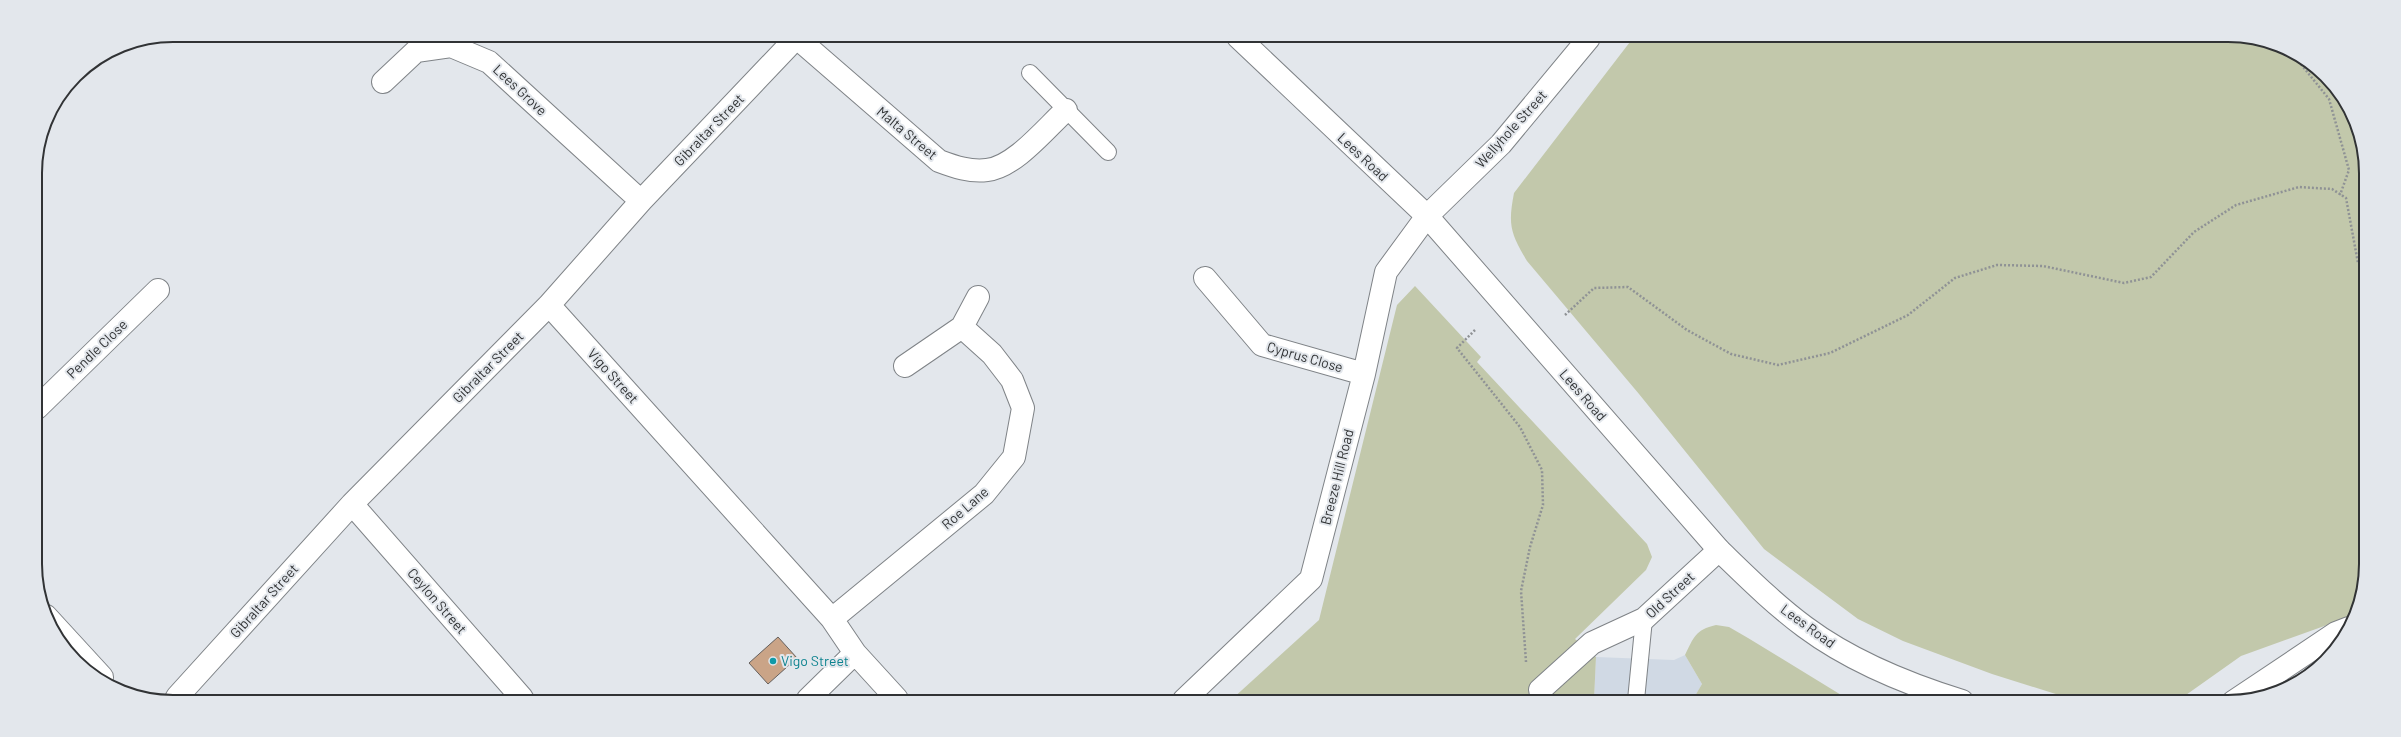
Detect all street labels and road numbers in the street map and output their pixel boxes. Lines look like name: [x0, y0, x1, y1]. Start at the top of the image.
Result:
street label: Lees Grove: [490, 61, 551, 119]
street label: Wellyhole Street: [1471, 86, 1550, 171]
street label: Gibraltar Street: [670, 90, 747, 169]
street label: Malta Street: [874, 102, 941, 163]
street label: Lees Road: [1334, 129, 1392, 184]
street label: Pendle Close: [63, 316, 130, 382]
street label: Gibraltar Street: [449, 328, 527, 406]
street label: Cyprus Close: [1265, 338, 1345, 375]
street label: Vigo Street: [584, 345, 642, 407]
street label: Lees Road: [1556, 365, 1611, 424]
street label: Breeze Hill Road: [1316, 427, 1357, 527]
street label: Roe Lane: [938, 483, 992, 533]
street label: Gibraltar Street: [226, 560, 301, 641]
street label: Ceylon Street: [404, 564, 471, 637]
street label: Old Street: [1642, 568, 1698, 622]
street label: Lees Road: [1778, 600, 1839, 651]

